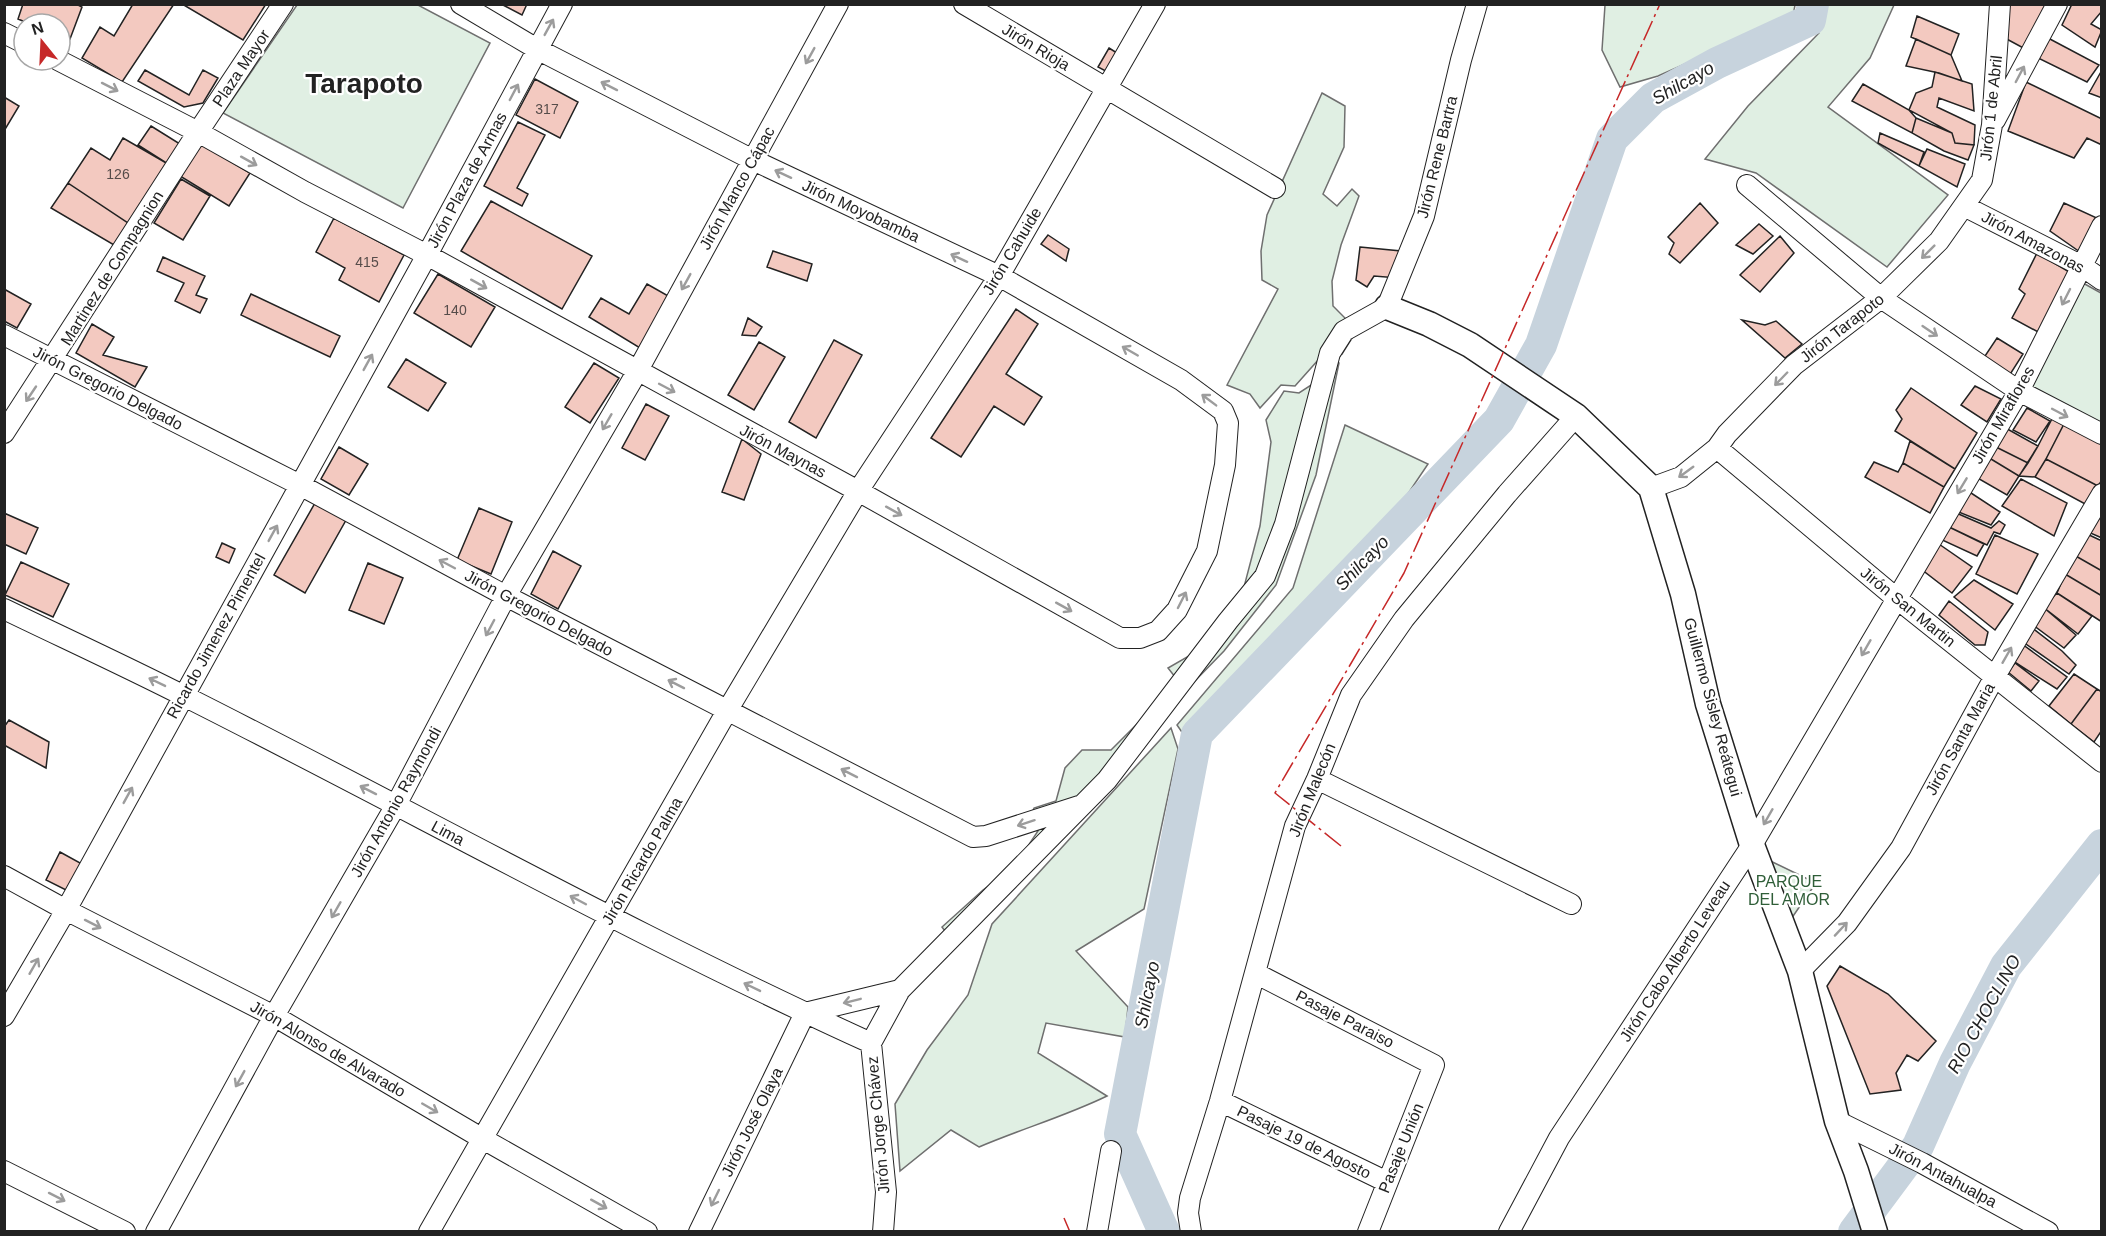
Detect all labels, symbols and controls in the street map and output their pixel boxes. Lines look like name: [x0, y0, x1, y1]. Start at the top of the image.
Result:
north arrow: [12, 12, 72, 72]
text: N: [29, 18, 46, 38]
one-way arrow: [543, 19, 555, 36]
street label: Jirón Rioja: [999, 20, 1073, 74]
street label: Plaza Mayor: [209, 26, 273, 110]
one-way arrow: [804, 47, 816, 64]
street label: Jirón 1 de Abril: [1977, 54, 2005, 162]
water label: Shilcayo: [1649, 57, 1717, 109]
one-way arrow: [2015, 65, 2026, 83]
district label: Tarapoto: [305, 68, 423, 99]
one-way arrow: [601, 80, 618, 92]
one-way arrow: [101, 81, 118, 93]
one-way arrow: [508, 84, 520, 101]
street label: Jirón Rene Bartra: [1414, 94, 1460, 220]
house number: 317: [535, 101, 559, 117]
street label: Jirón Plaza de Armas: [424, 109, 510, 251]
street label: Jirón Manco Cápac: [696, 124, 778, 252]
one-way arrow: [240, 155, 257, 167]
house number: 126: [106, 166, 130, 182]
one-way arrow: [774, 168, 792, 180]
street label: Jirón Moyobamba: [800, 176, 922, 246]
street label: Martinez de Compagnion: [57, 188, 167, 348]
street label: Jirón Cahuide: [979, 204, 1045, 298]
street label: Jirón Amazonas: [1979, 208, 2087, 276]
one-way arrow: [1921, 245, 1936, 259]
one-way arrow: [951, 251, 969, 263]
house number: 415: [355, 254, 379, 270]
one-way arrow: [680, 273, 692, 290]
one-way arrow: [470, 278, 487, 290]
one-way arrow: [2060, 288, 2072, 306]
street label: Jirón Tarapoto: [1797, 290, 1887, 366]
house number: 140: [443, 302, 467, 318]
one-way arrow: [1921, 325, 1937, 337]
street label: Jirón Gregorio Delgado: [30, 343, 186, 433]
one-way arrow: [1122, 345, 1139, 357]
one-way arrow: [362, 354, 374, 371]
street label: Jirón Miraflores: [1968, 363, 2038, 467]
one-way arrow: [1773, 371, 1788, 386]
one-way arrow: [658, 383, 676, 394]
one-way arrow: [25, 385, 37, 401]
one-way arrow: [1202, 394, 1218, 406]
one-way arrow: [2051, 407, 2069, 419]
one-way arrow: [601, 413, 613, 430]
street label: Jirón Maynas: [737, 421, 829, 481]
one-way arrow: [1679, 466, 1695, 478]
one-way arrow: [1956, 477, 1968, 494]
one-way arrow: [885, 506, 902, 518]
one-way arrow: [268, 524, 279, 542]
water label: Shilcayo: [1331, 532, 1393, 594]
street label: Ricardo Jimenez Pimentel: [164, 551, 268, 721]
one-way arrow: [439, 558, 456, 570]
street label: Jirón San Martin: [1857, 564, 1959, 650]
street label: Jirón Gregorio Delgado: [462, 567, 616, 659]
one-way arrow: [1176, 592, 1188, 610]
one-way arrow: [1056, 601, 1073, 613]
street label: Guillermo Sisley Reátegui: [1681, 616, 1745, 798]
one-way arrow: [484, 619, 496, 636]
one-way arrow: [1860, 639, 1872, 656]
one-way arrow: [2002, 647, 2014, 664]
one-way arrow: [148, 676, 166, 688]
one-way arrow: [667, 678, 685, 689]
street label: Jirón Santa Maria: [1922, 680, 1998, 798]
street label: Jirón Antonio Raymondi: [348, 724, 444, 880]
street label: Jirón Malecón: [1285, 741, 1339, 839]
one-way arrow: [841, 767, 858, 779]
one-way arrow: [359, 784, 377, 796]
one-way arrow: [123, 787, 134, 805]
street label: Jirón Ricardo Palma: [599, 794, 685, 928]
one-way arrow: [1762, 808, 1774, 825]
street label: Lima: [429, 817, 467, 849]
one-way arrow: [1017, 818, 1036, 829]
park label: PARQUE DEL AMOR: [1748, 873, 1830, 908]
street label: Jirón Cabo Alberto Leveau: [1617, 877, 1733, 1045]
one-way arrow: [569, 894, 587, 905]
one-way arrow: [330, 901, 342, 918]
one-way arrow: [83, 919, 101, 930]
one-way arrow: [1834, 922, 1848, 937]
water label: RIO CHOCLINO: [1943, 951, 2025, 1077]
one-way arrow: [28, 958, 40, 975]
water label: Shilcayo: [1131, 960, 1163, 1030]
one-way arrow: [744, 981, 762, 992]
street label: Pasaje Paraiso: [1293, 987, 1397, 1051]
one-way arrow: [843, 996, 862, 1008]
street label: Jirón Alonso de Alvarado: [247, 998, 409, 1100]
street label: Jirón Jorge Chávez: [864, 1056, 892, 1194]
street label: Jirón José Olaya: [718, 1065, 786, 1179]
one-way arrow: [234, 1070, 246, 1087]
street label: Pasaje Unión: [1375, 1101, 1427, 1195]
one-way arrow: [421, 1102, 438, 1114]
street label: Pasaje 19 de Agosto: [1234, 1102, 1374, 1182]
street label: Jirón Antahualpa: [1886, 1140, 2000, 1211]
one-way arrow: [709, 1188, 721, 1206]
one-way arrow: [47, 1192, 65, 1203]
one-way arrow: [590, 1199, 607, 1211]

